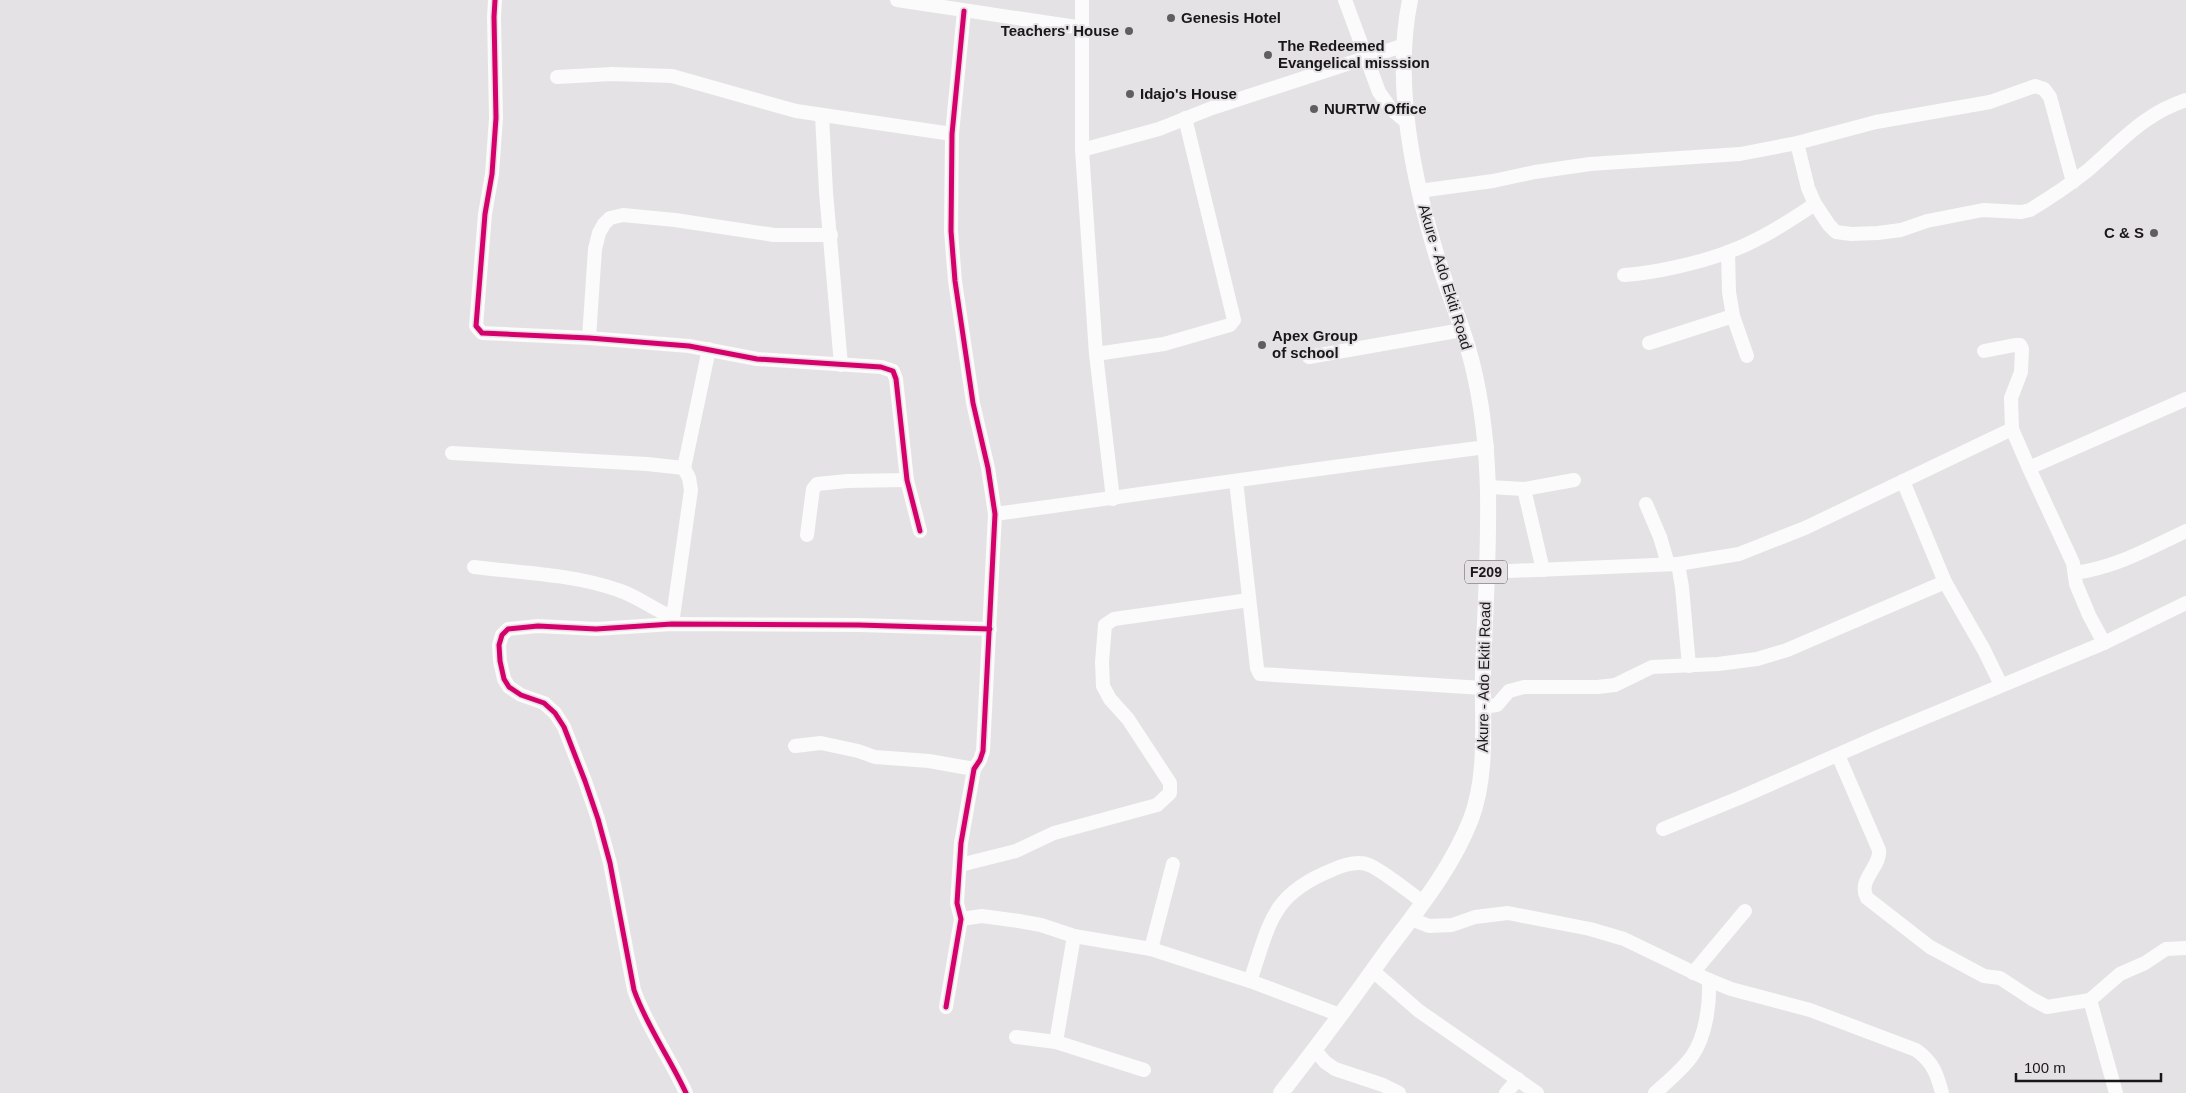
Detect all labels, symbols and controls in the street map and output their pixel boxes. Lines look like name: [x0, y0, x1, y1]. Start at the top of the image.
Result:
place label: Genesis Hotel: [1181, 9, 1281, 26]
marker: Genesis Hotel: [1165, 12, 1177, 24]
place label: Teachers' House: [1001, 22, 1119, 39]
marker: Teachers' House: [1123, 25, 1135, 37]
place label: The Redeemed Evangelical misssion: [1278, 37, 1430, 71]
marker: The Redeemed Evangelical misssion: [1262, 49, 1274, 61]
place label: Idajo's House: [1140, 85, 1237, 102]
marker: Idajo's House: [1124, 88, 1136, 100]
place label: NURTW Office: [1324, 100, 1427, 117]
marker: NURTW Office: [1308, 103, 1320, 115]
street label: Akure - Ado Ekiti Road: [1415, 202, 1476, 352]
place label: C & S: [2104, 224, 2144, 241]
marker: C & S: [2148, 227, 2160, 239]
place label: Apex Group of school: [1272, 327, 1358, 361]
marker: Apex Group of school: [1256, 339, 1268, 351]
road number: F209: [1465, 560, 1507, 584]
street label: Akure - Ado Ekiti Road: [1474, 601, 1493, 753]
scale bar: [2016, 1050, 2161, 1082]
text: 100 m: [2024, 1059, 2066, 1076]

